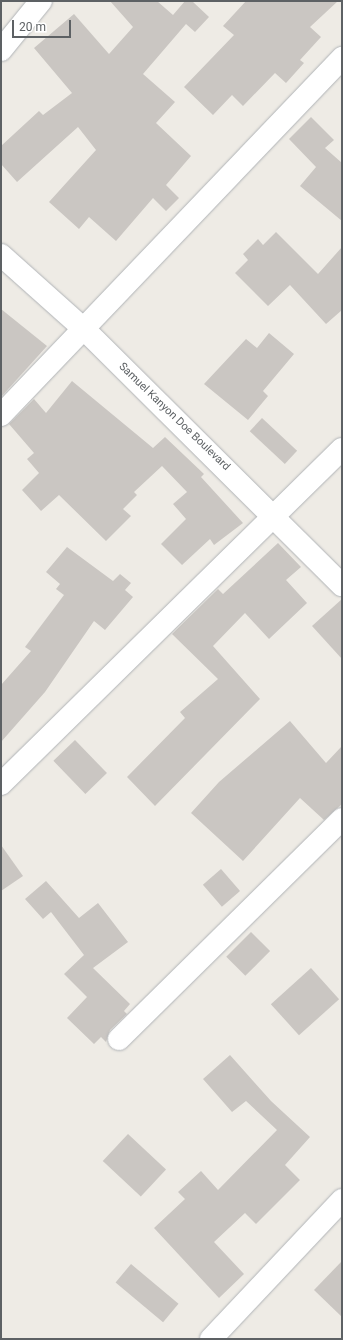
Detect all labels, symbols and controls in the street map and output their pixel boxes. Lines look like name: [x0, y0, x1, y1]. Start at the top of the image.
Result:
scale bar: [14, 12, 73, 38]
text: 20 m: [19, 20, 46, 34]
street label: Samuel Kanyon Doe Boulevard: [116, 360, 232, 474]

